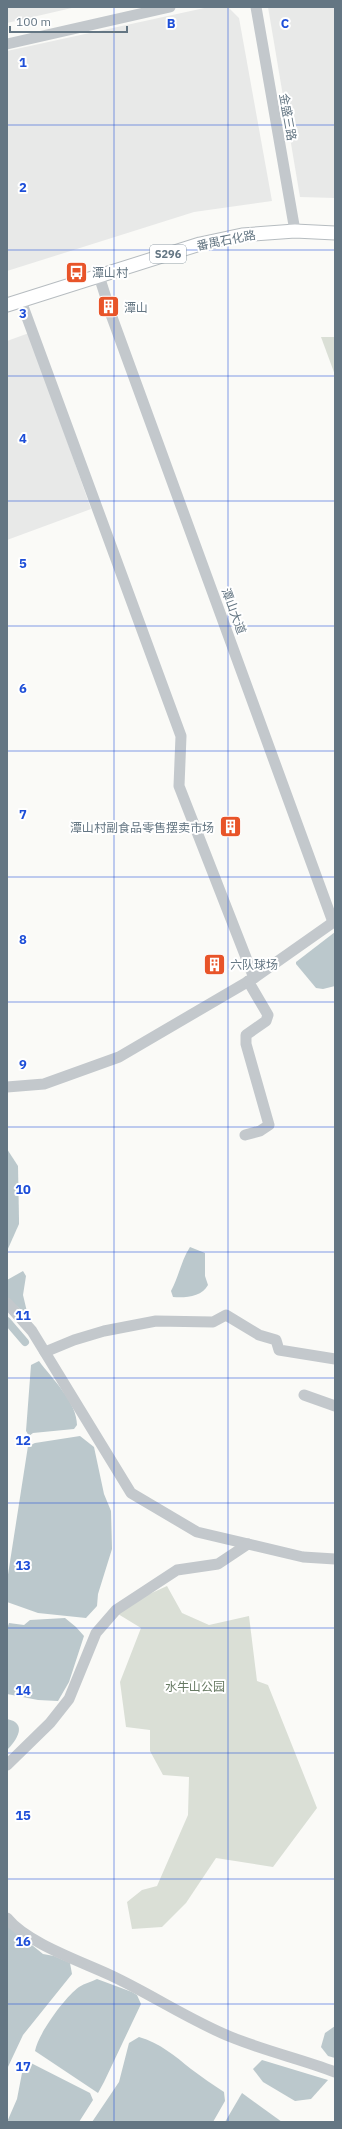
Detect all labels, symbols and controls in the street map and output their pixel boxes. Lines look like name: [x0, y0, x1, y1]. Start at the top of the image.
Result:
scale bar: [10, 8, 127, 34]
text: 100 m: [16, 14, 51, 29]
text: B: [167, 15, 176, 32]
text: C: [281, 15, 290, 32]
text: 1: [19, 54, 27, 71]
street label: 金盛三路: [276, 92, 300, 142]
text: 2: [19, 179, 27, 196]
street label: 番禺石化路: [195, 227, 257, 253]
road number: S296: [150, 245, 186, 263]
bus stop icon: 潭山村: [64, 259, 90, 285]
place label: 潭山村: [92, 265, 129, 280]
building icon: 潭山: [95, 294, 121, 320]
place label: 潭山: [124, 300, 148, 315]
text: 3: [19, 305, 27, 322]
text: 4: [19, 430, 27, 447]
text: 5: [19, 555, 27, 572]
street label: 潭山大道: [219, 586, 249, 636]
text: 6: [19, 680, 27, 697]
text: 7: [19, 806, 27, 823]
building icon: 潭山村副食品零售摆卖市场: [217, 814, 243, 840]
place label: 潭山村副食品零售摆卖市场: [70, 820, 214, 835]
text: 8: [19, 931, 27, 948]
building icon: 六队球场: [202, 951, 228, 977]
place label: 六队球场: [230, 957, 278, 972]
text: 9: [19, 1056, 27, 1073]
text: 10: [15, 1181, 31, 1198]
text: 11: [15, 1307, 31, 1324]
text: 12: [15, 1432, 31, 1449]
text: 13: [15, 1557, 31, 1574]
park label: 水牛山公园: [165, 1679, 225, 1694]
text: 14: [15, 1682, 31, 1699]
text: 15: [15, 1807, 31, 1824]
text: 16: [15, 1933, 31, 1950]
text: 17: [15, 2058, 31, 2075]

